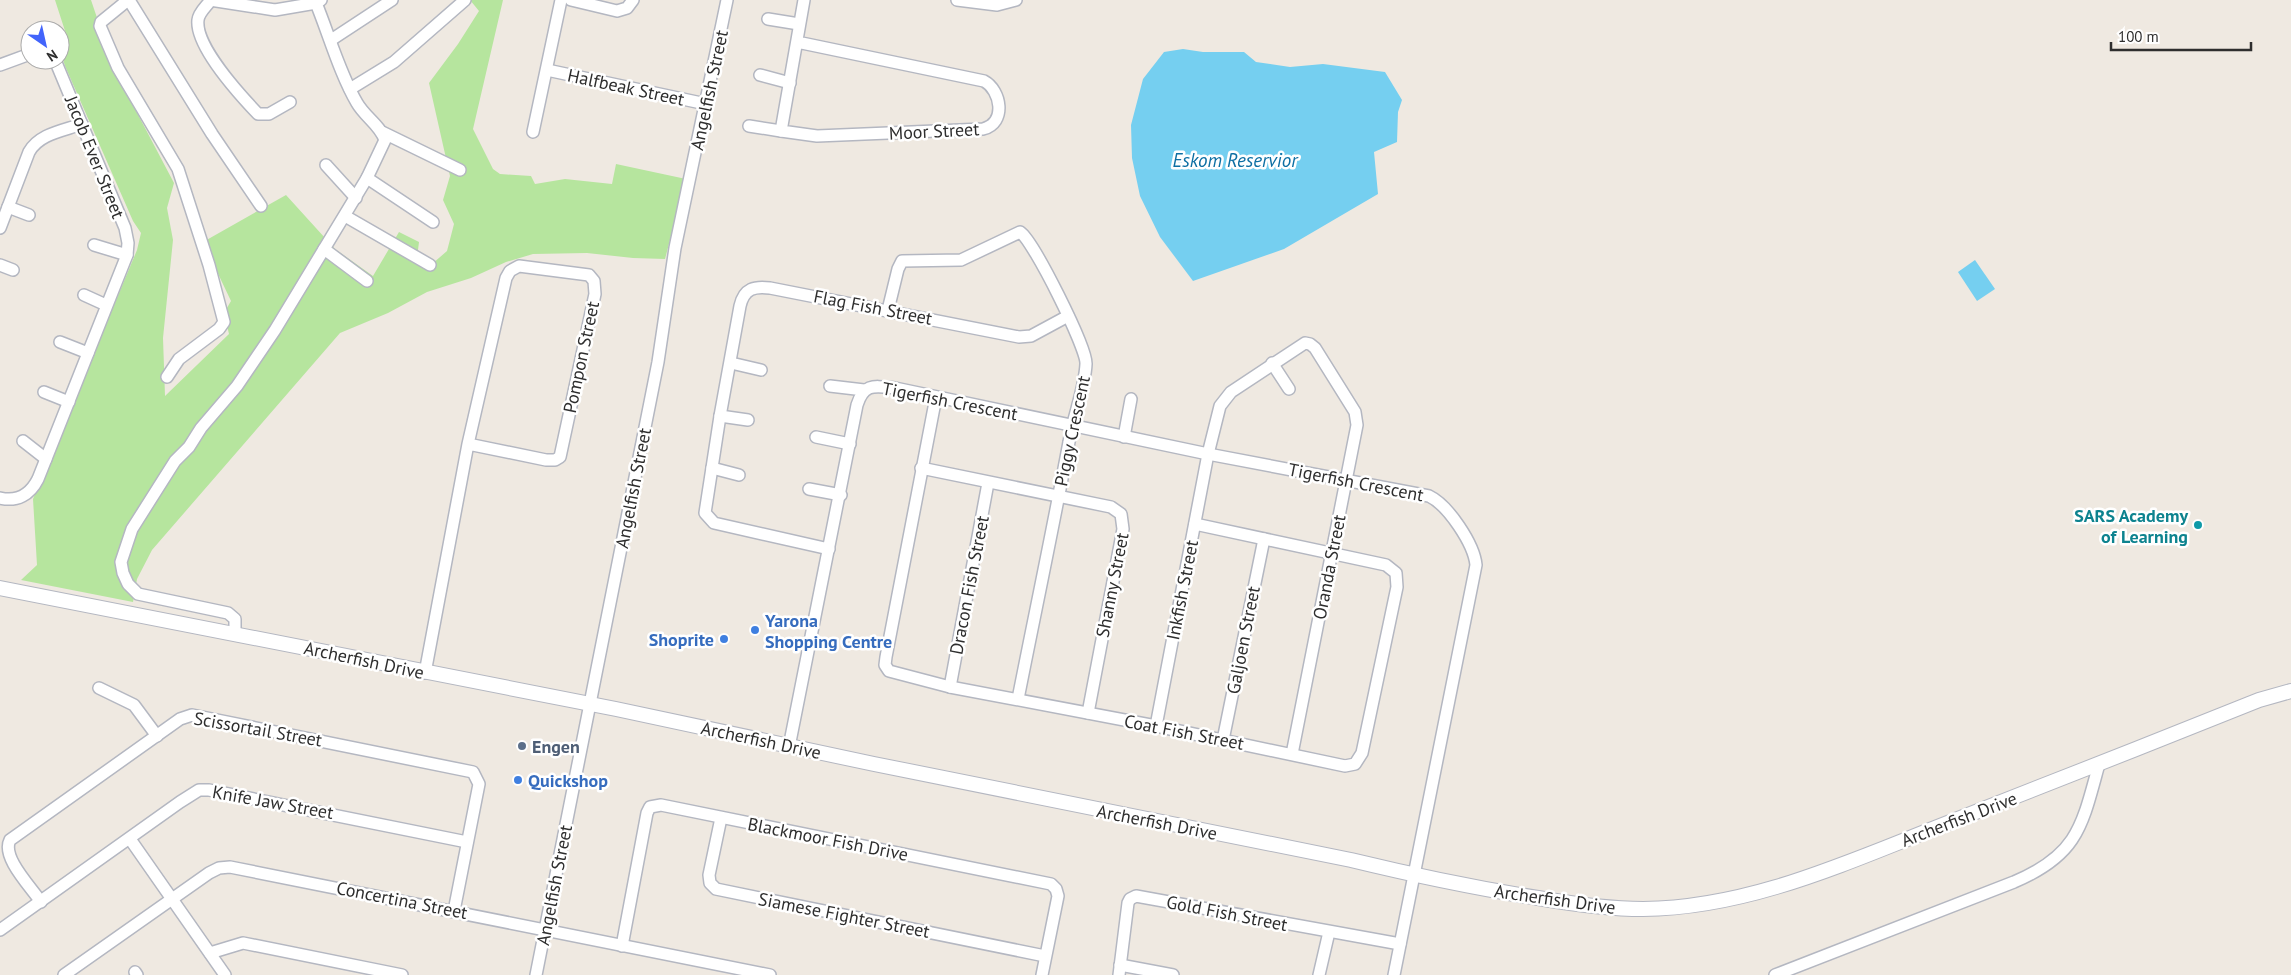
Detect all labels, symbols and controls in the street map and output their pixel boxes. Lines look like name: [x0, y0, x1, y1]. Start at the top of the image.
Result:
north arrow: [20, 20, 70, 70]
scale bar: [2111, 20, 2251, 52]
text: 100 m: [2118, 27, 2159, 46]
street label: Angelfish Street: [685, 28, 733, 152]
text: N: [43, 46, 61, 66]
street label: Halfbeak Street: [566, 63, 686, 111]
street label: Jacob Ever Street: [60, 91, 130, 222]
street label: Moor Street: [888, 117, 980, 145]
water label: Eskom Reservior: [1173, 148, 1299, 172]
street label: Flag Fish Street: [812, 284, 934, 330]
street label: Pompon Street: [558, 299, 604, 415]
street label: Piggy Crescent: [1049, 374, 1095, 488]
street label: Tigerfish Crescent: [880, 377, 1020, 425]
street label: Angelfish Street: [610, 426, 656, 550]
street label: Tigerfish Crescent: [1286, 458, 1426, 506]
place label: SARS Academy of Learning: [2074, 504, 2188, 548]
street label: Oranda Street: [1308, 512, 1350, 622]
street label: Dracon Fish Street: [944, 514, 994, 656]
marker: SARS Academy of Learning: [2192, 519, 2204, 531]
street label: Shanny Street: [1091, 531, 1133, 639]
street label: Inkfish Street: [1161, 538, 1203, 642]
street label: Galjoen Street: [1221, 584, 1265, 696]
place label: Yarona Shopping Centre: [764, 609, 892, 653]
marker: Yarona Shopping Centre: [749, 624, 761, 636]
place label: Shoprite: [649, 628, 714, 651]
marker: Shoprite: [718, 633, 730, 645]
street label: Archerfish Drive: [302, 636, 426, 684]
street label: Scissortail Street: [192, 706, 324, 752]
street label: Coat Fish Street: [1122, 709, 1246, 755]
street label: Archerfish Drive: [699, 716, 823, 764]
place label: Engen: [532, 735, 580, 758]
marker: Engen: [516, 740, 528, 752]
place label: Quickshop: [528, 769, 608, 792]
marker: Quickshop: [512, 774, 524, 786]
street label: Knife Jaw Street: [211, 780, 335, 824]
street label: Archerfish Drive: [1898, 786, 2020, 852]
street label: Archerfish Drive: [1095, 799, 1219, 845]
street label: Blackmoor Fish Drive: [746, 812, 910, 866]
street label: Angelfish Street: [531, 823, 577, 947]
street label: Concertina Street: [334, 876, 470, 924]
street label: Archerfish Drive: [1493, 879, 1617, 919]
street label: Siamese Fighter Street: [756, 887, 932, 943]
street label: Gold Fish Street: [1165, 890, 1289, 936]

